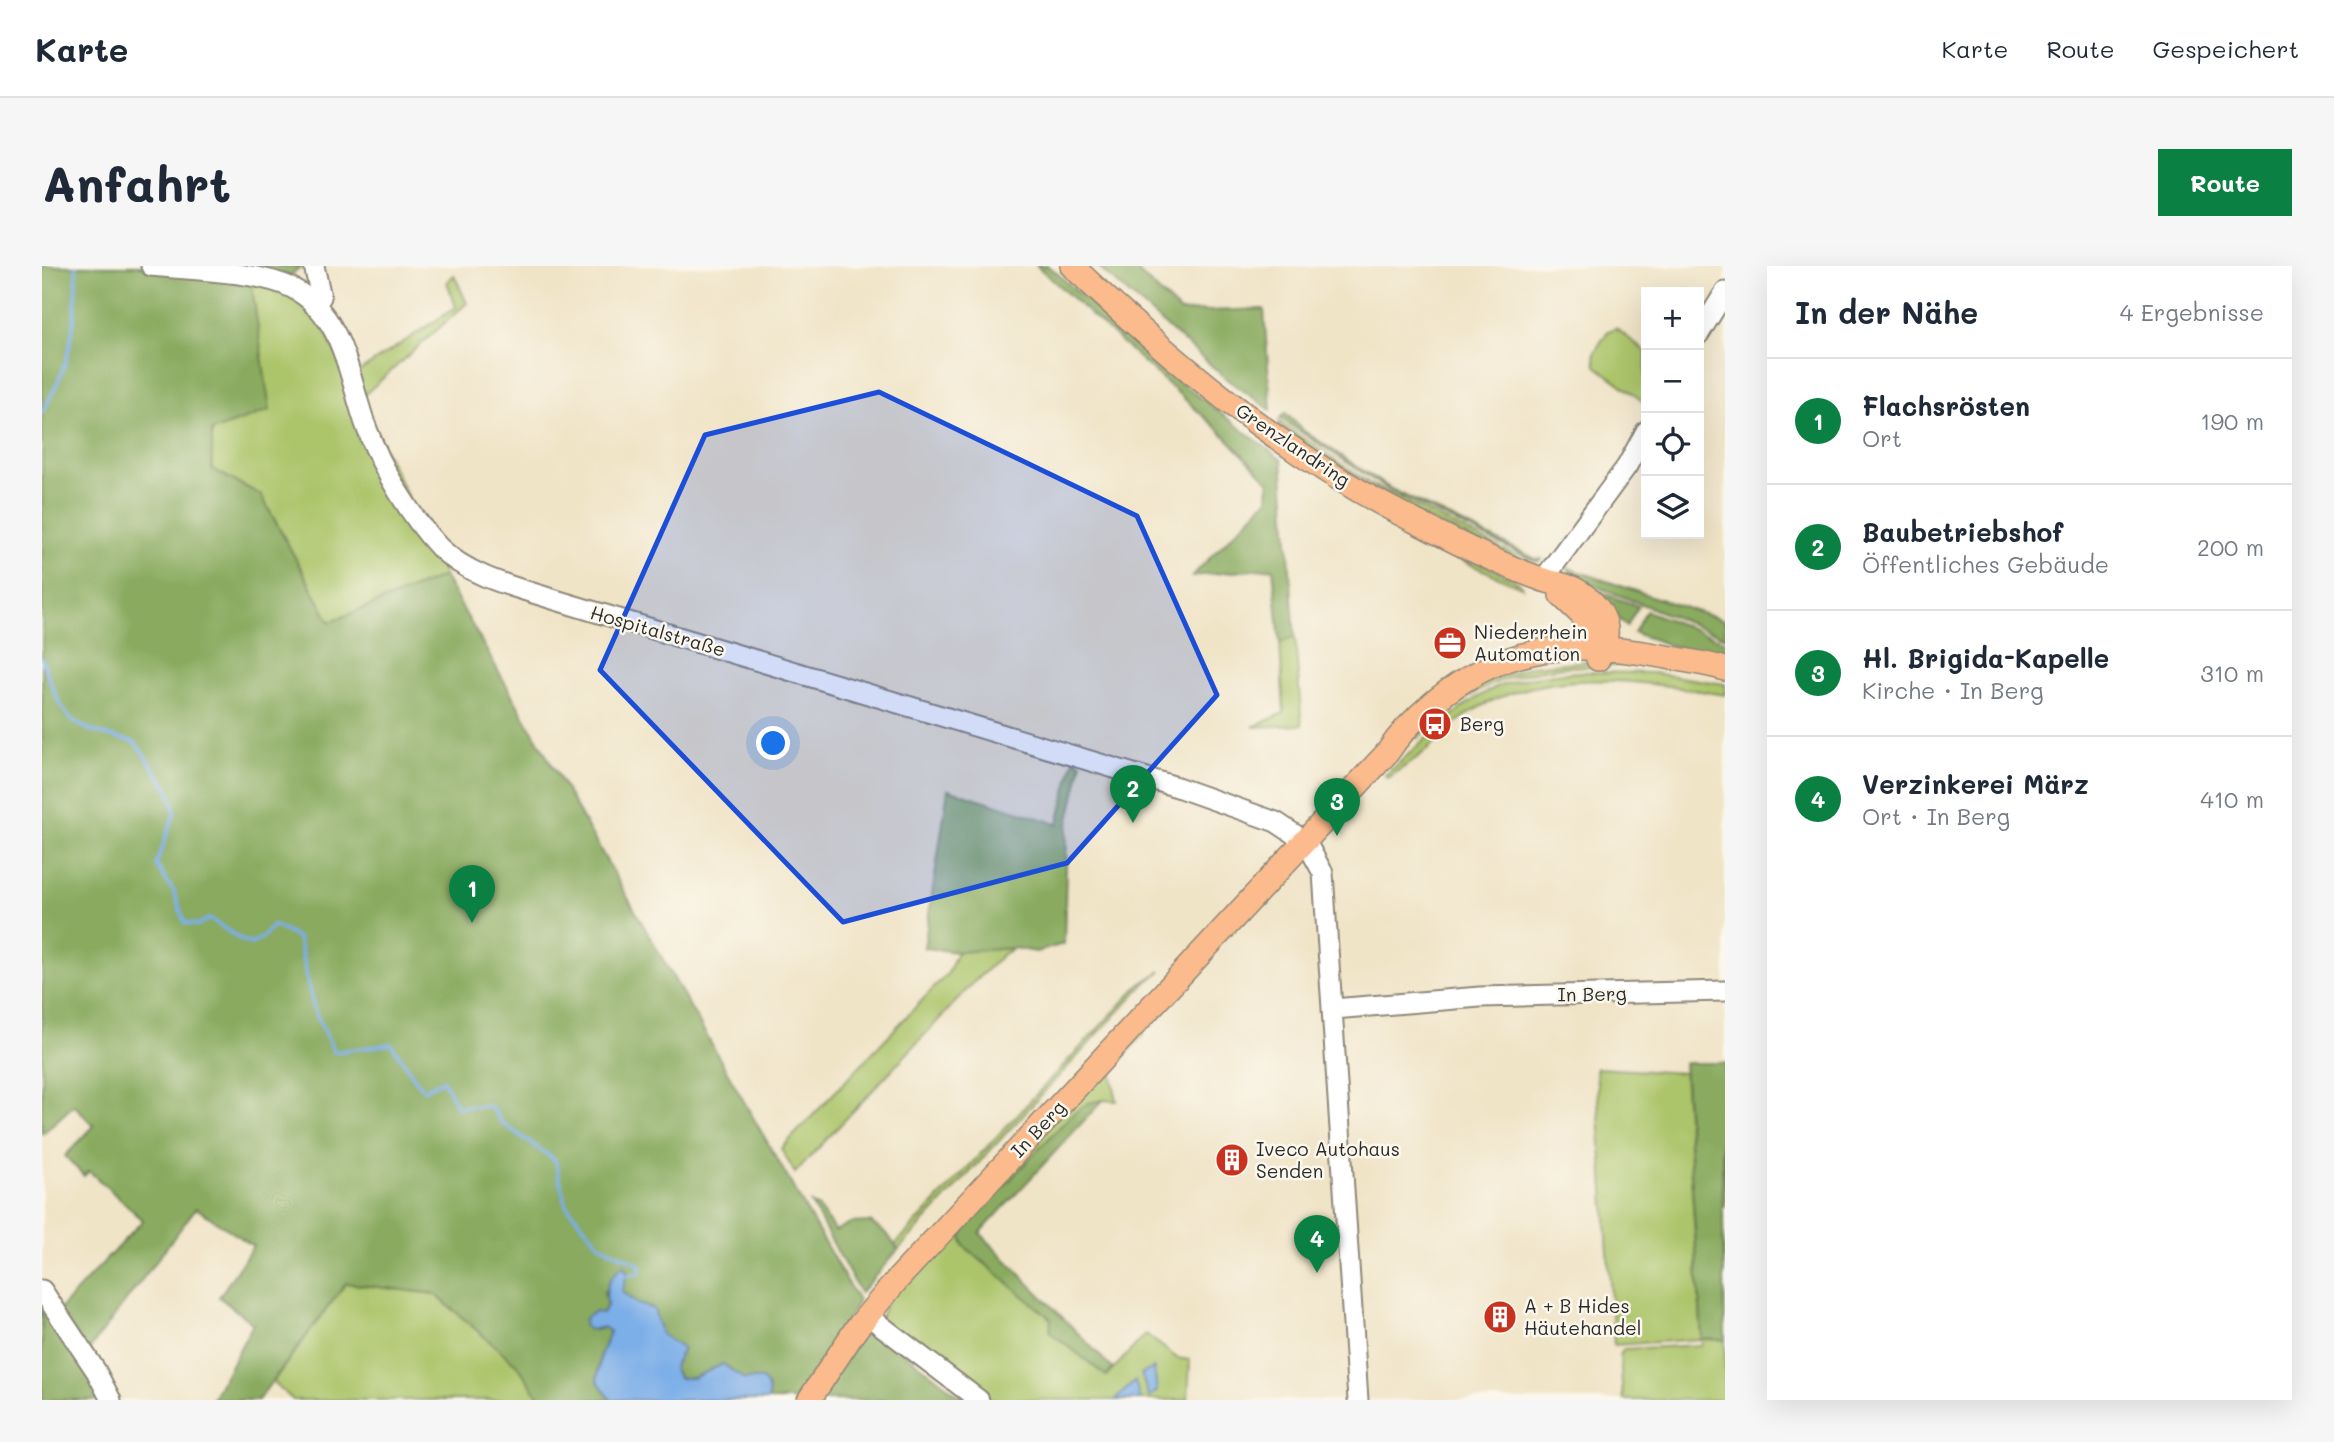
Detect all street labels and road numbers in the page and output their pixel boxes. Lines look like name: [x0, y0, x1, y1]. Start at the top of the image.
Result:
street label: Grenzlandring: [1231, 397, 1355, 492]
street label: Hospitalstraße: [588, 599, 729, 662]
street label: In Berg: [1557, 980, 1627, 1007]
street label: In Berg: [1005, 1095, 1070, 1162]

